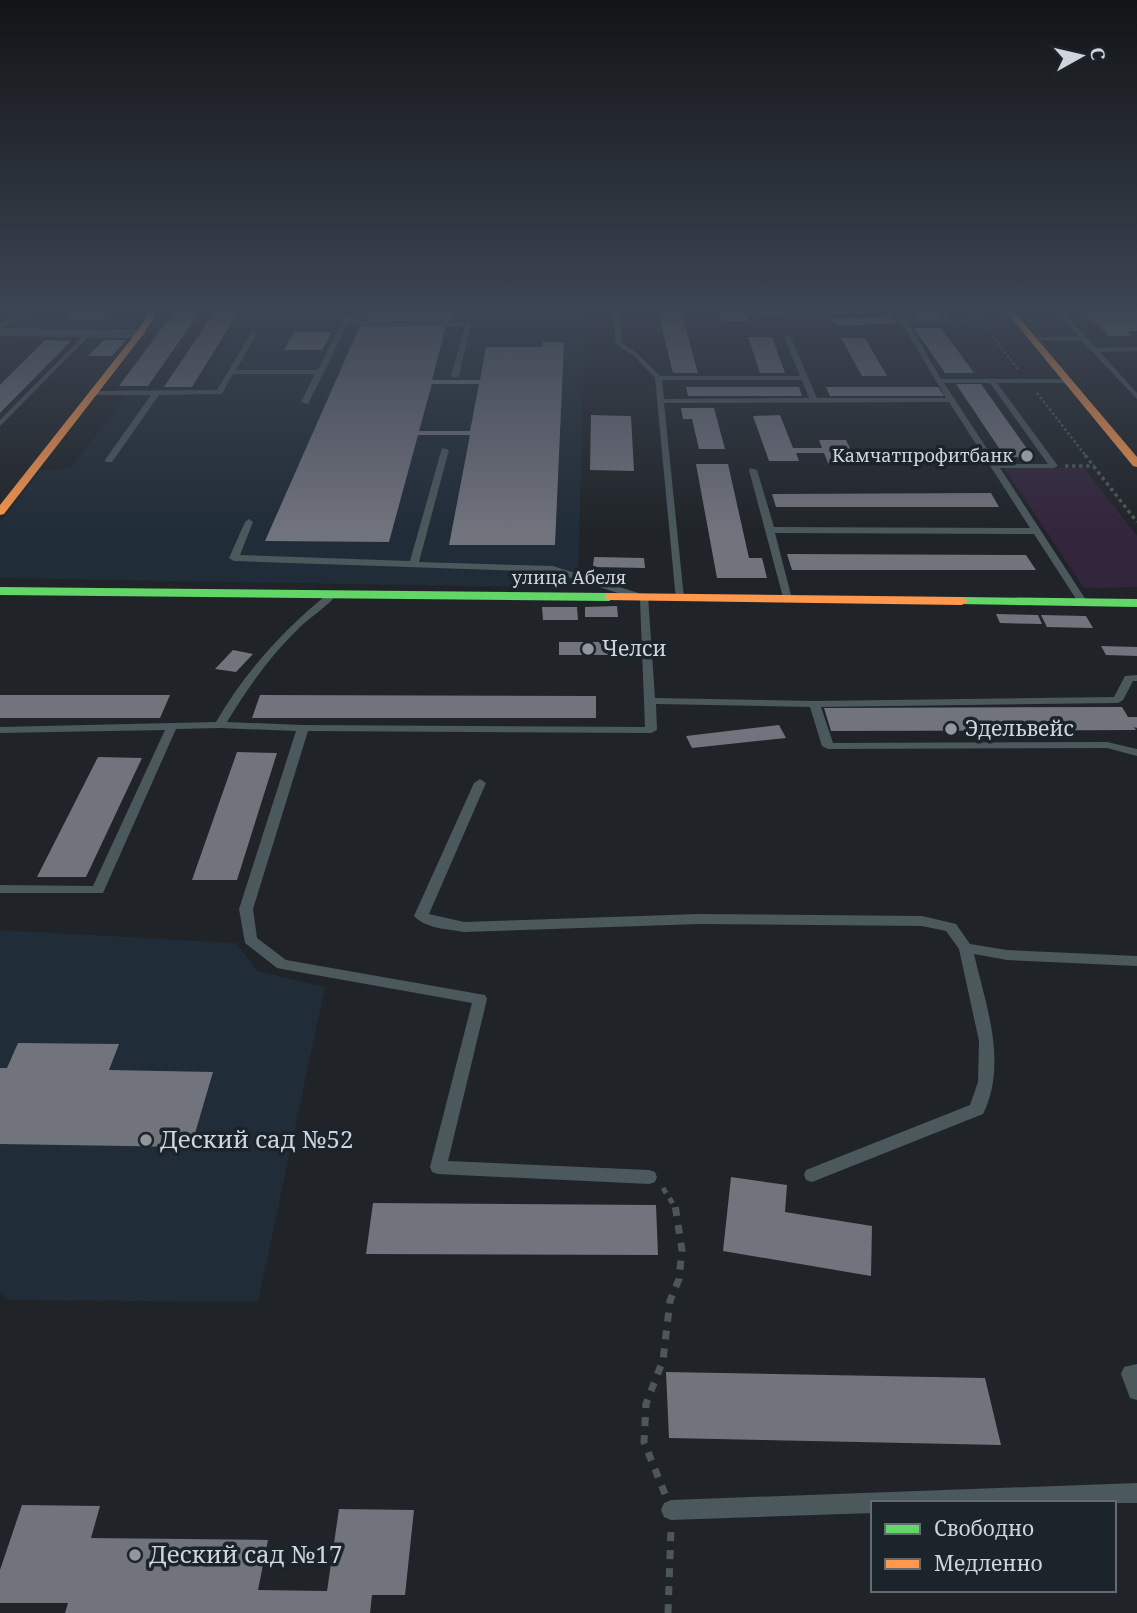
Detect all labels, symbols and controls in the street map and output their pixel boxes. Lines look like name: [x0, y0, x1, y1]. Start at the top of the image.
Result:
north arrow: [1046, 21, 1116, 91]
text: С: [1084, 46, 1112, 62]
place label: Камчатпрофитбанк: [832, 443, 1013, 467]
marker: Камчатпрофитбанк: [1019, 448, 1035, 464]
street label: улица Абеля: [512, 565, 626, 589]
place label: Челси: [602, 634, 667, 662]
marker: Челси: [580, 641, 596, 657]
place label: Эдельвейс: [965, 714, 1074, 742]
marker: Эдельвейс: [943, 721, 959, 737]
place label: Деский сад №52: [160, 1122, 353, 1155]
marker: Деский сад №52: [138, 1132, 154, 1148]
legend: [871, 1501, 1116, 1592]
text: Свободно: [934, 1514, 1034, 1542]
place label: Деский сад №17: [149, 1537, 342, 1570]
marker: Деский сад №17: [127, 1547, 143, 1563]
text: Медленно: [934, 1549, 1043, 1577]

